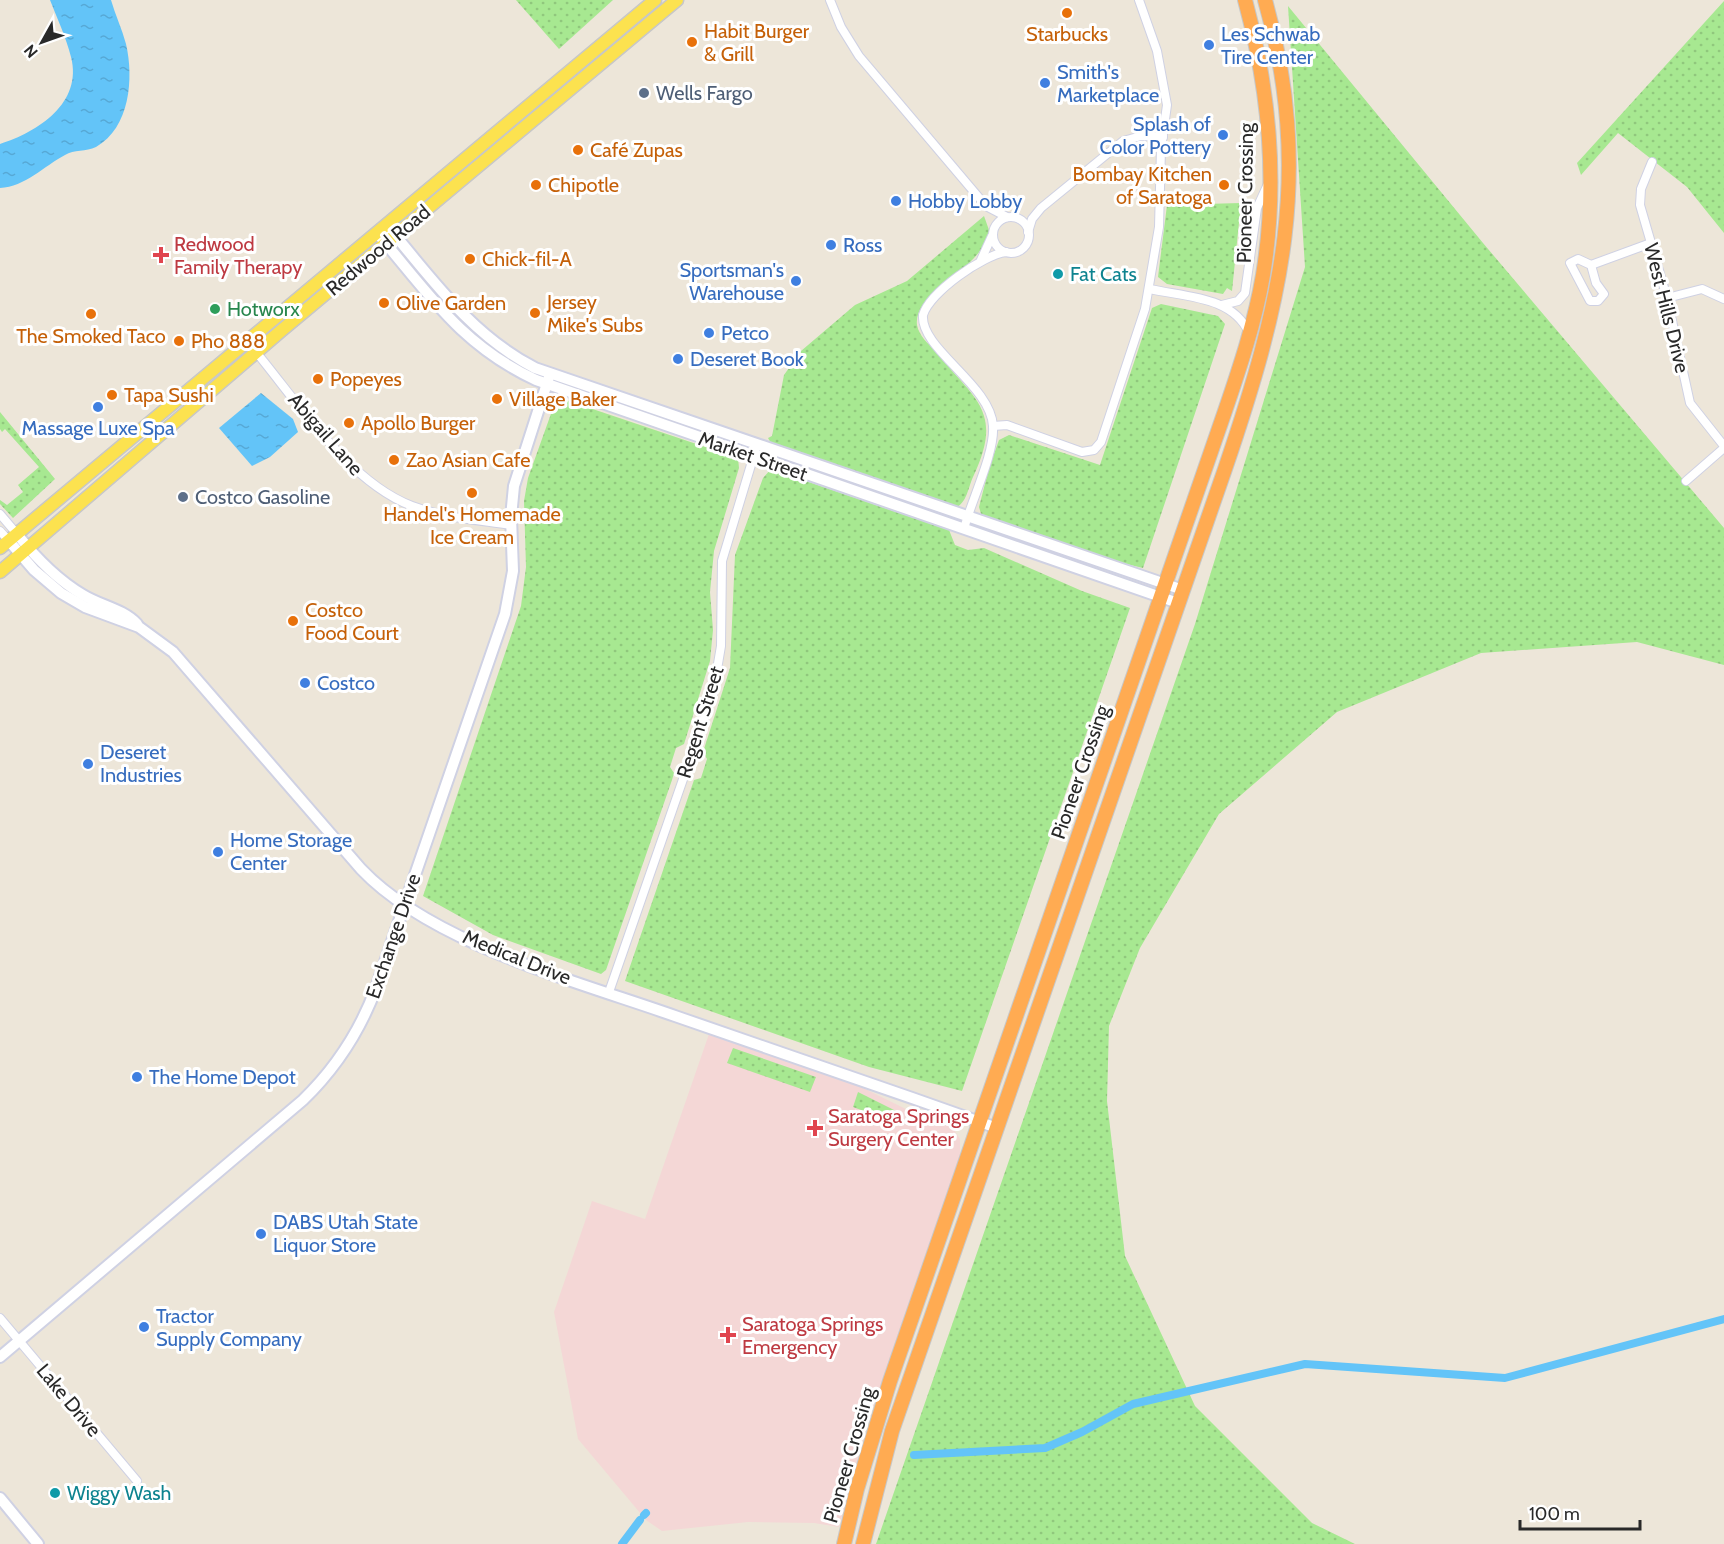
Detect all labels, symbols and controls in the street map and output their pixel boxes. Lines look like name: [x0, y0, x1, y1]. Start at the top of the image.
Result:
marker: Starbucks: [1060, 6, 1074, 20]
north arrow: [12, 12, 72, 72]
place label: Habit Burger & Grill: [704, 19, 810, 66]
place label: Starbucks: [1026, 22, 1108, 46]
place label: Les Schwab Tire Center: [1221, 22, 1320, 69]
marker: Habit Burger & Grill: [685, 35, 699, 49]
marker: Les Schwab Tire Center: [1202, 38, 1216, 52]
text: N: [20, 41, 42, 62]
place label: Smith's Marketplace: [1057, 60, 1159, 107]
marker: Smith's Marketplace: [1038, 76, 1052, 90]
place label: Wells Fargo: [656, 81, 753, 105]
marker: Wells Fargo: [637, 86, 651, 100]
place label: Splash of Color Pottery: [1099, 112, 1211, 159]
street label: Pioneer Crossing: [1232, 122, 1258, 263]
marker: Splash of Color Pottery: [1216, 128, 1230, 142]
place label: Café Zupas: [590, 138, 683, 162]
marker: Café Zupas: [571, 143, 585, 157]
place label: Bombay Kitchen of Saratoga: [1073, 162, 1212, 209]
place label: Chipotle: [548, 173, 619, 197]
marker: Chipotle: [529, 178, 543, 192]
marker: Bombay Kitchen of Saratoga: [1217, 178, 1231, 192]
place label: Hobby Lobby: [908, 189, 1022, 213]
marker: Hobby Lobby: [889, 194, 903, 208]
street label: Redwood Road: [321, 200, 435, 300]
place label: Redwood Family Therapy: [174, 232, 302, 279]
place label: Ross: [843, 233, 882, 257]
marker: Ross: [824, 238, 838, 252]
street label: West Hills Drive: [1639, 240, 1695, 376]
marker: Redwood Family Therapy: [152, 246, 170, 264]
place label: Chick-fil-A: [482, 247, 572, 271]
marker: Chick-fil-A: [463, 252, 477, 266]
place label: Sportsman's Warehouse: [680, 258, 784, 305]
place label: Fat Cats: [1070, 262, 1137, 286]
marker: Fat Cats: [1051, 267, 1065, 281]
marker: Sportsman's Warehouse: [789, 274, 803, 288]
place label: Jersey Mike's Subs: [546, 290, 643, 337]
place label: Olive Garden: [396, 291, 506, 315]
marker: Olive Garden: [377, 296, 391, 310]
place label: Hotworx: [227, 297, 300, 321]
marker: Hotworx: [208, 302, 222, 316]
marker: Jersey Mike's Subs: [528, 306, 542, 320]
marker: The Smoked Taco: [84, 307, 98, 321]
place label: Petco: [721, 321, 769, 345]
place label: The Smoked Taco: [16, 324, 166, 348]
marker: Petco: [702, 326, 716, 340]
place label: Pho 888: [191, 329, 265, 353]
marker: Pho 888: [172, 334, 186, 348]
place label: Deseret Book: [690, 347, 804, 371]
marker: Deseret Book: [671, 352, 685, 366]
place label: Popeyes: [330, 367, 402, 391]
marker: Popeyes: [311, 372, 325, 386]
place label: Tapa Sushi: [124, 383, 214, 407]
place label: Village Baker: [509, 387, 617, 411]
marker: Tapa Sushi: [105, 388, 119, 402]
street label: Abigail Lane: [284, 388, 368, 480]
marker: Village Baker: [490, 392, 504, 406]
marker: Massage Luxe Spa: [91, 400, 105, 414]
place label: Apollo Burger: [361, 411, 476, 435]
place label: Massage Luxe Spa: [21, 416, 175, 440]
marker: Apollo Burger: [342, 416, 356, 430]
street label: Market Street: [695, 426, 811, 486]
place label: Zao Asian Cafe: [406, 448, 530, 472]
marker: Zao Asian Cafe: [387, 453, 401, 467]
place label: Costco Gasoline: [195, 485, 330, 509]
marker: Handel's Homemade Ice Cream: [465, 486, 479, 500]
marker: Costco Gasoline: [176, 490, 190, 504]
place label: Handel's Homemade Ice Cream: [383, 502, 561, 549]
place label: Costco Food Court: [305, 598, 399, 645]
marker: Costco Food Court: [286, 614, 300, 628]
street label: Regent Street: [672, 663, 728, 781]
place label: Costco: [317, 671, 375, 695]
marker: Costco: [298, 676, 312, 690]
street label: Pioneer Crossing: [1046, 701, 1115, 842]
place label: Deseret Industries: [100, 740, 182, 787]
marker: Deseret Industries: [81, 757, 95, 771]
place label: Home Storage Center: [230, 828, 352, 875]
marker: Home Storage Center: [211, 845, 225, 859]
street label: Exchange Drive: [360, 870, 426, 1002]
street label: Medical Drive: [459, 924, 575, 990]
place label: The Home Depot: [149, 1065, 296, 1089]
marker: The Home Depot: [130, 1070, 144, 1084]
place label: Saratoga Springs Surgery Center: [828, 1104, 969, 1151]
marker: Saratoga Springs Surgery Center: [806, 1119, 824, 1137]
place label: DABS Utah State Liquor Store: [273, 1210, 418, 1257]
marker: DABS Utah State Liquor Store: [254, 1227, 268, 1241]
place label: Tractor Supply Company: [156, 1304, 302, 1351]
place label: Saratoga Springs Emergency: [742, 1312, 883, 1359]
marker: Tractor Supply Company: [137, 1320, 151, 1334]
marker: Saratoga Springs Emergency: [719, 1326, 737, 1344]
street label: Lake Drive: [32, 1359, 106, 1441]
street label: Pioneer Crossing: [818, 1383, 880, 1526]
place label: Wiggy Wash: [67, 1481, 171, 1505]
marker: Wiggy Wash: [48, 1486, 62, 1500]
scale bar: [1520, 1493, 1640, 1531]
text: 100 m: [1529, 1503, 1580, 1525]

